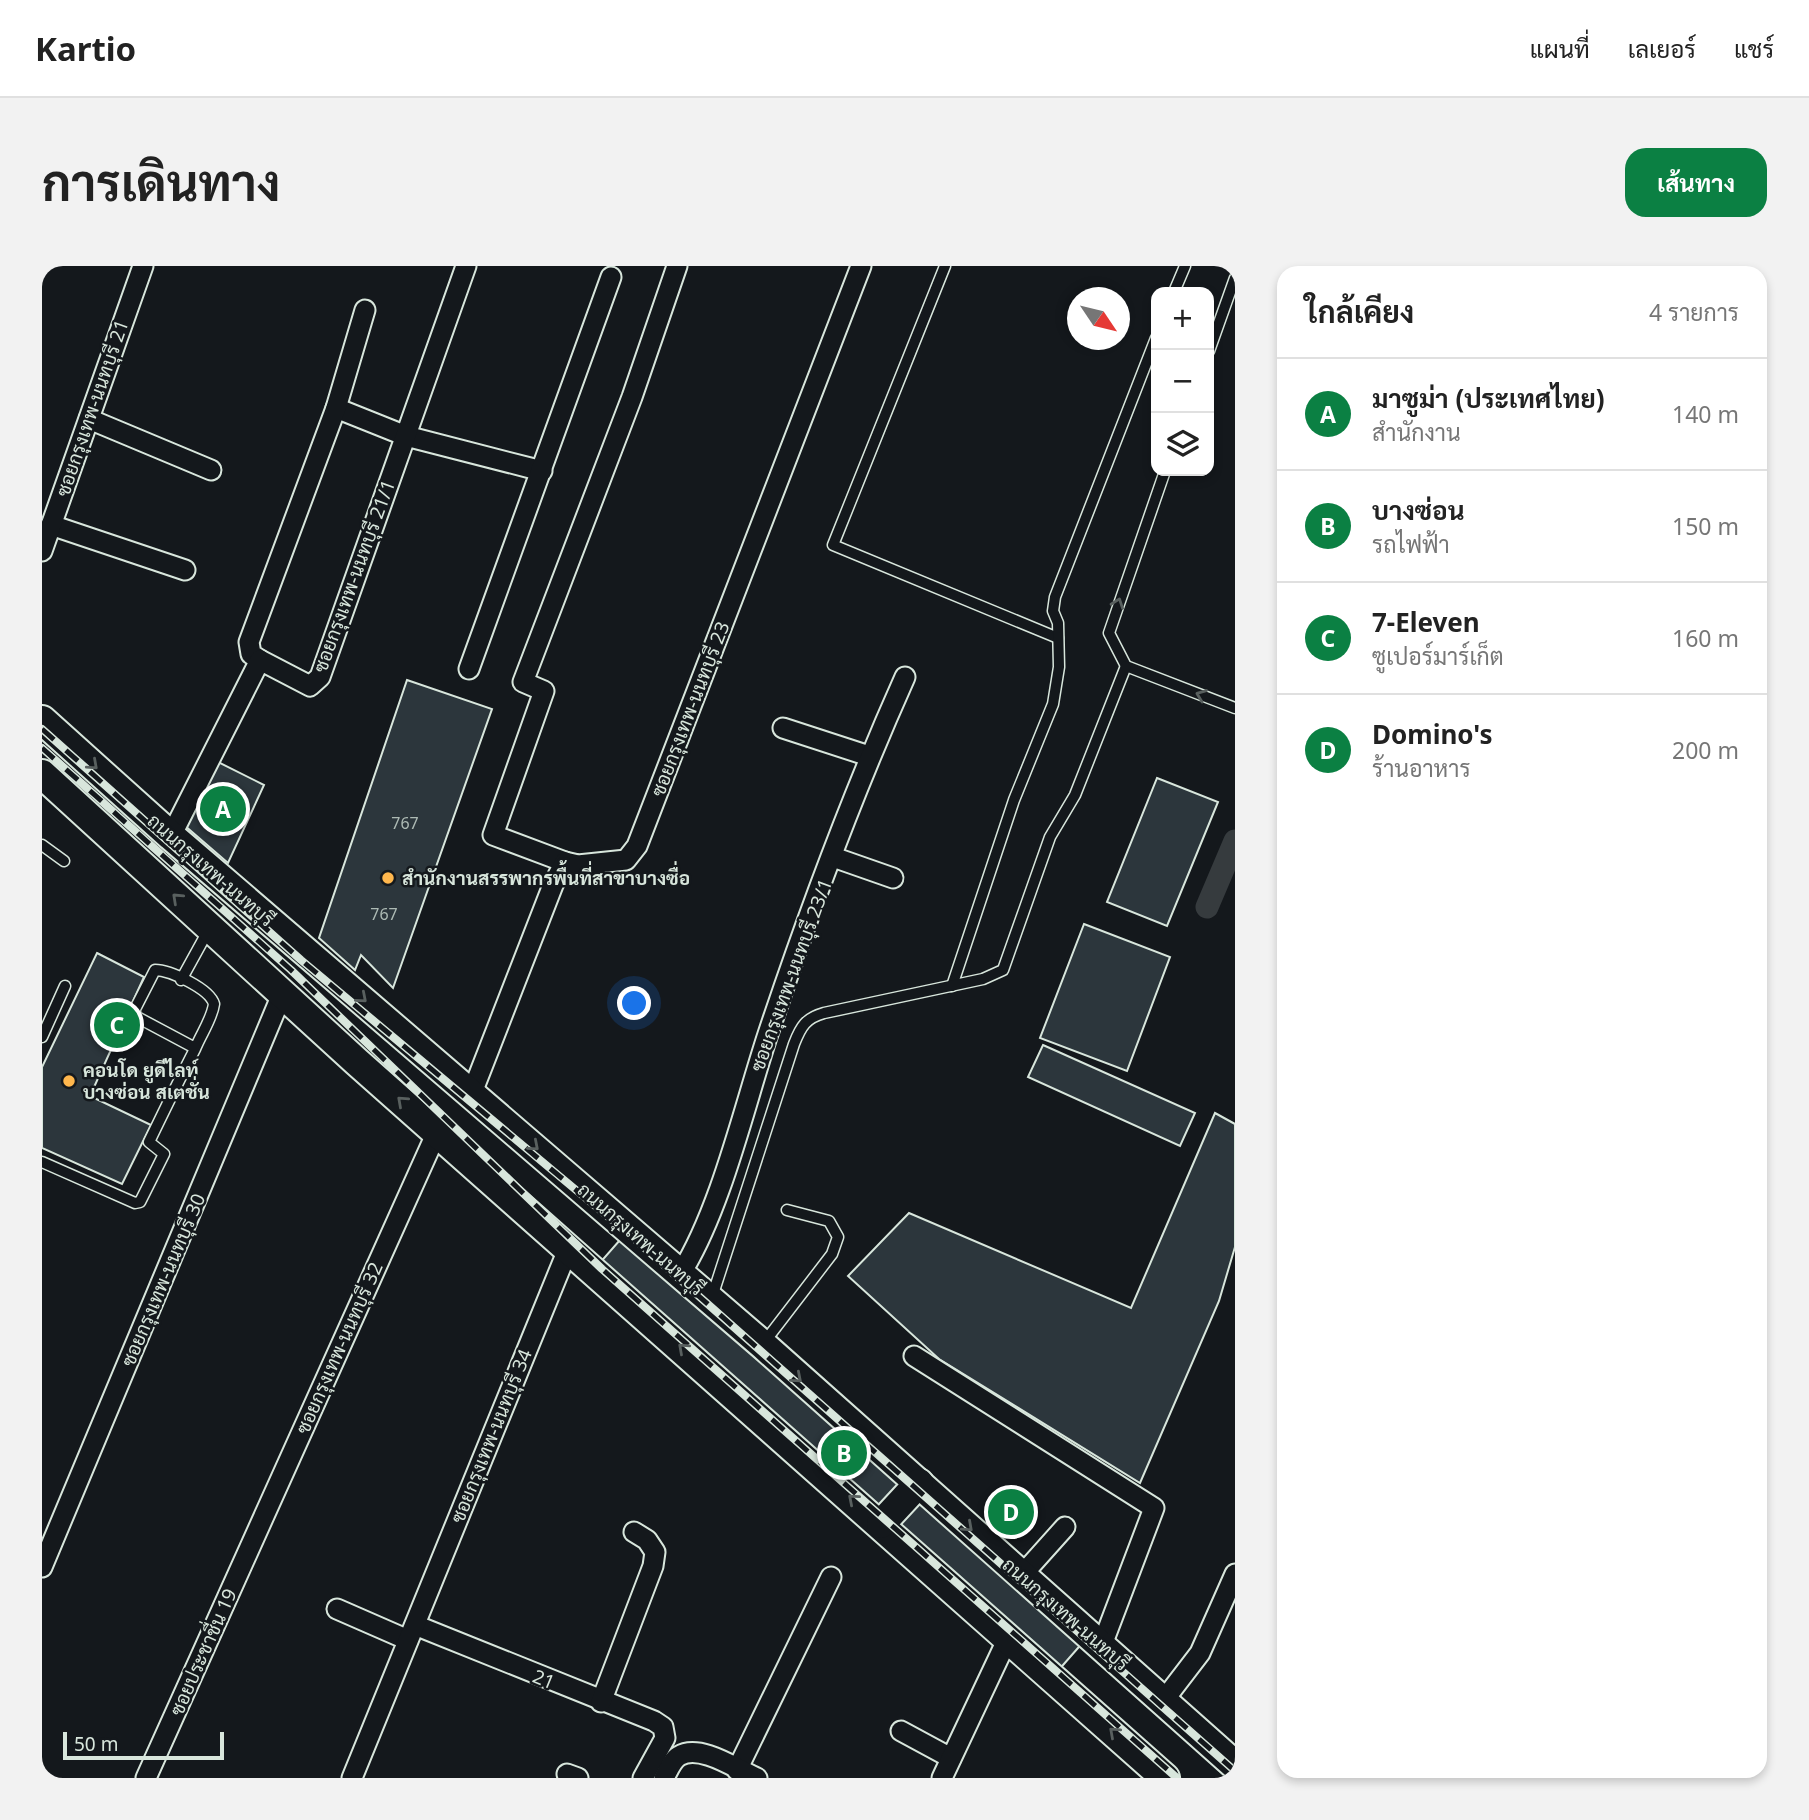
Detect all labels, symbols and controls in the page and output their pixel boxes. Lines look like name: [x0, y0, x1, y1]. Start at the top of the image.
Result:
text: Kartio: [35, 26, 136, 71]
text: แผนที่: [1530, 32, 1590, 65]
text: เลเยอร์: [1628, 32, 1696, 65]
text: แชร์: [1734, 32, 1774, 65]
button: เส้นทาง: [1625, 148, 1767, 217]
text: การเดินทาง: [42, 149, 280, 215]
north arrow: [1067, 287, 1130, 350]
map controls: [1151, 287, 1214, 476]
button: +: [1151, 287, 1214, 350]
text: ใกล้เคียง: [1305, 291, 1414, 332]
text: 4 รายการ: [1649, 296, 1739, 328]
street label: ซอยกรุงเทพ-นนทบุรี 21: [50, 316, 134, 500]
button: −: [1151, 350, 1214, 413]
text: มาซูม่า (ประเทศไทย): [1372, 380, 1605, 416]
text: A: [1320, 398, 1336, 430]
text: 140 m: [1672, 398, 1739, 430]
button: layers: [1151, 413, 1214, 476]
text: สำนักงาน: [1372, 416, 1461, 448]
street label: ซอยกรุงเทพ-นนทบุรี 21/1: [307, 476, 401, 676]
text: บางซ่อน: [1372, 492, 1465, 528]
text: B: [1320, 510, 1336, 542]
text: 150 m: [1672, 510, 1739, 542]
text: รถไฟฟ้า: [1372, 528, 1450, 560]
one-way arrow: [1109, 598, 1123, 610]
text: 7-Eleven: [1372, 604, 1480, 640]
street label: ซอยกรุงเทพ-นนทบุรี 23: [645, 618, 735, 800]
text: C: [1321, 622, 1335, 654]
text: 160 m: [1672, 622, 1739, 654]
text: ซูเปอร์มาร์เก็ต: [1372, 640, 1504, 672]
one-way arrow: [1196, 689, 1208, 703]
text: Domino's: [1372, 716, 1492, 752]
text: D: [1320, 734, 1336, 766]
text: 200 m: [1672, 734, 1739, 766]
text: ร้านอาหาร: [1372, 752, 1471, 784]
one-way arrow: [85, 757, 98, 770]
pin: A: [200, 783, 246, 835]
street label: ถนนกรุงเทพ-นนทบุรี: [142, 808, 280, 932]
house number: 767: [391, 812, 419, 834]
place label: สำนักงานสรรพากรพื้นที่สาขาบางซื่อ: [402, 860, 690, 891]
marker: สำนักงานสรรพากรพื้นที่สาขาบางซื่อ: [380, 870, 396, 886]
street label: ซอยกรุงเทพ-นนทบุรี 23/1: [744, 875, 838, 1075]
one-way arrow: [172, 893, 185, 906]
house number: 767: [370, 903, 398, 925]
your location: [617, 986, 651, 1020]
one-way arrow: [353, 990, 366, 1002]
pin: C: [94, 999, 140, 1051]
place label: คอนโด ยูดีไลท์ บางซ่อน สเตชั่น: [83, 1057, 210, 1105]
marker: คอนโด ยูดีไลท์ บางซ่อน สเตชั่น: [61, 1073, 77, 1089]
one-way arrow: [397, 1097, 410, 1109]
one-way arrow: [526, 1138, 539, 1150]
street label: ถนนกรุงเทพ-นนทบุรี: [572, 1177, 710, 1301]
street label: ซอยกรุงเทพ-นนทบุรี 30: [115, 1190, 211, 1370]
street label: ซอยกรุงเทพ-นนทบุรี 32: [289, 1258, 389, 1438]
one-way arrow: [678, 1344, 691, 1357]
street label: ซอยกรุงเทพ-นนทบุรี 34: [444, 1345, 538, 1527]
one-way arrow: [789, 1370, 802, 1382]
pin: B: [821, 1427, 867, 1479]
pin: D: [988, 1486, 1034, 1538]
one-way arrow: [848, 1495, 861, 1507]
one-way arrow: [960, 1519, 973, 1532]
street label: ถนนกรุงเทพ-นนทบุรี: [997, 1552, 1135, 1676]
street label: ซอยประชาชื่น 19: [160, 1583, 243, 1720]
street label: 21: [529, 1663, 559, 1695]
one-way arrow: [1109, 1728, 1122, 1741]
scale bar: [63, 1729, 224, 1761]
text: 50 m: [74, 1731, 118, 1757]

